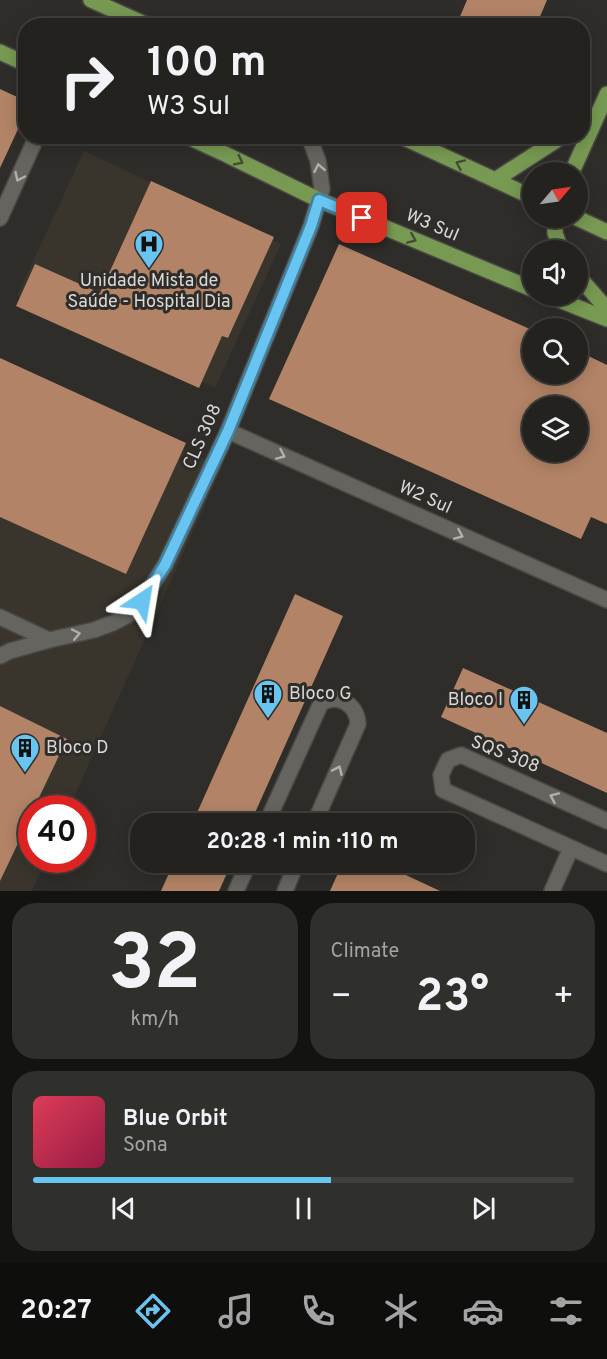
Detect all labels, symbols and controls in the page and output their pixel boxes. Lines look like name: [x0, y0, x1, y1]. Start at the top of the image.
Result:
text: 100 m: [147, 38, 266, 91]
icon: right: [48, 42, 126, 120]
text: W3 Sul: [147, 90, 230, 124]
one-way arrow: [233, 154, 243, 165]
one-way arrow: [456, 159, 467, 171]
north arrow: [522, 162, 588, 228]
map controls: [522, 162, 588, 462]
one-way arrow: [313, 163, 326, 173]
one-way arrow: [14, 171, 26, 182]
pin: [336, 192, 387, 243]
icon: arrive: [345, 201, 378, 234]
street label: W3 Sul: [402, 205, 462, 247]
hospital icon: Unidade Mista de Saúde - Hospital Dia: [133, 228, 165, 270]
one-way arrow: [406, 232, 417, 244]
button: sound: [522, 240, 588, 306]
place label: Unidade Mista de Saúde - Hospital Dia: [68, 270, 230, 314]
button: search: [522, 318, 588, 384]
button: layers: [522, 396, 588, 462]
street label: CLS 308: [178, 401, 228, 473]
one-way arrow: [275, 448, 286, 460]
street label: W2 Sul: [395, 476, 455, 520]
one-way arrow: [453, 527, 464, 539]
position arrow: [110, 569, 174, 633]
one-way arrow: [71, 628, 81, 641]
building icon: Bloco G: [252, 678, 284, 720]
place label: Bloco G: [289, 683, 352, 706]
building icon: Bloco I: [508, 684, 540, 726]
place label: Bloco I: [448, 689, 503, 712]
street label: SQS 308: [467, 731, 543, 779]
building icon: Bloco D: [9, 732, 41, 774]
place label: Bloco D: [46, 737, 109, 760]
one-way arrow: [330, 765, 342, 776]
one-way arrow: [549, 792, 560, 804]
speed limit sign: 40: [18, 795, 96, 873]
text: 20:28 · 1 min · 110 m: [206, 829, 399, 856]
text: 32: [108, 918, 201, 1017]
text: Climate: [331, 939, 399, 965]
text: 23°: [416, 970, 489, 1027]
text: −: [331, 977, 352, 1019]
text: +: [553, 977, 574, 1019]
text: km/h: [130, 1007, 179, 1033]
text: Blue Orbit: [123, 1106, 228, 1133]
text: Sona: [123, 1133, 168, 1159]
icon: previous: [107, 1192, 140, 1225]
icon: pause: [287, 1192, 320, 1225]
icon: next: [467, 1192, 500, 1225]
icon: directions: [132, 1290, 174, 1332]
icon: music: [215, 1290, 257, 1332]
icon: phone: [297, 1290, 339, 1332]
icon: climate: [380, 1290, 422, 1332]
icon: car: [462, 1290, 504, 1332]
icon: filters: [545, 1290, 587, 1332]
text: 20:27: [20, 1294, 92, 1328]

